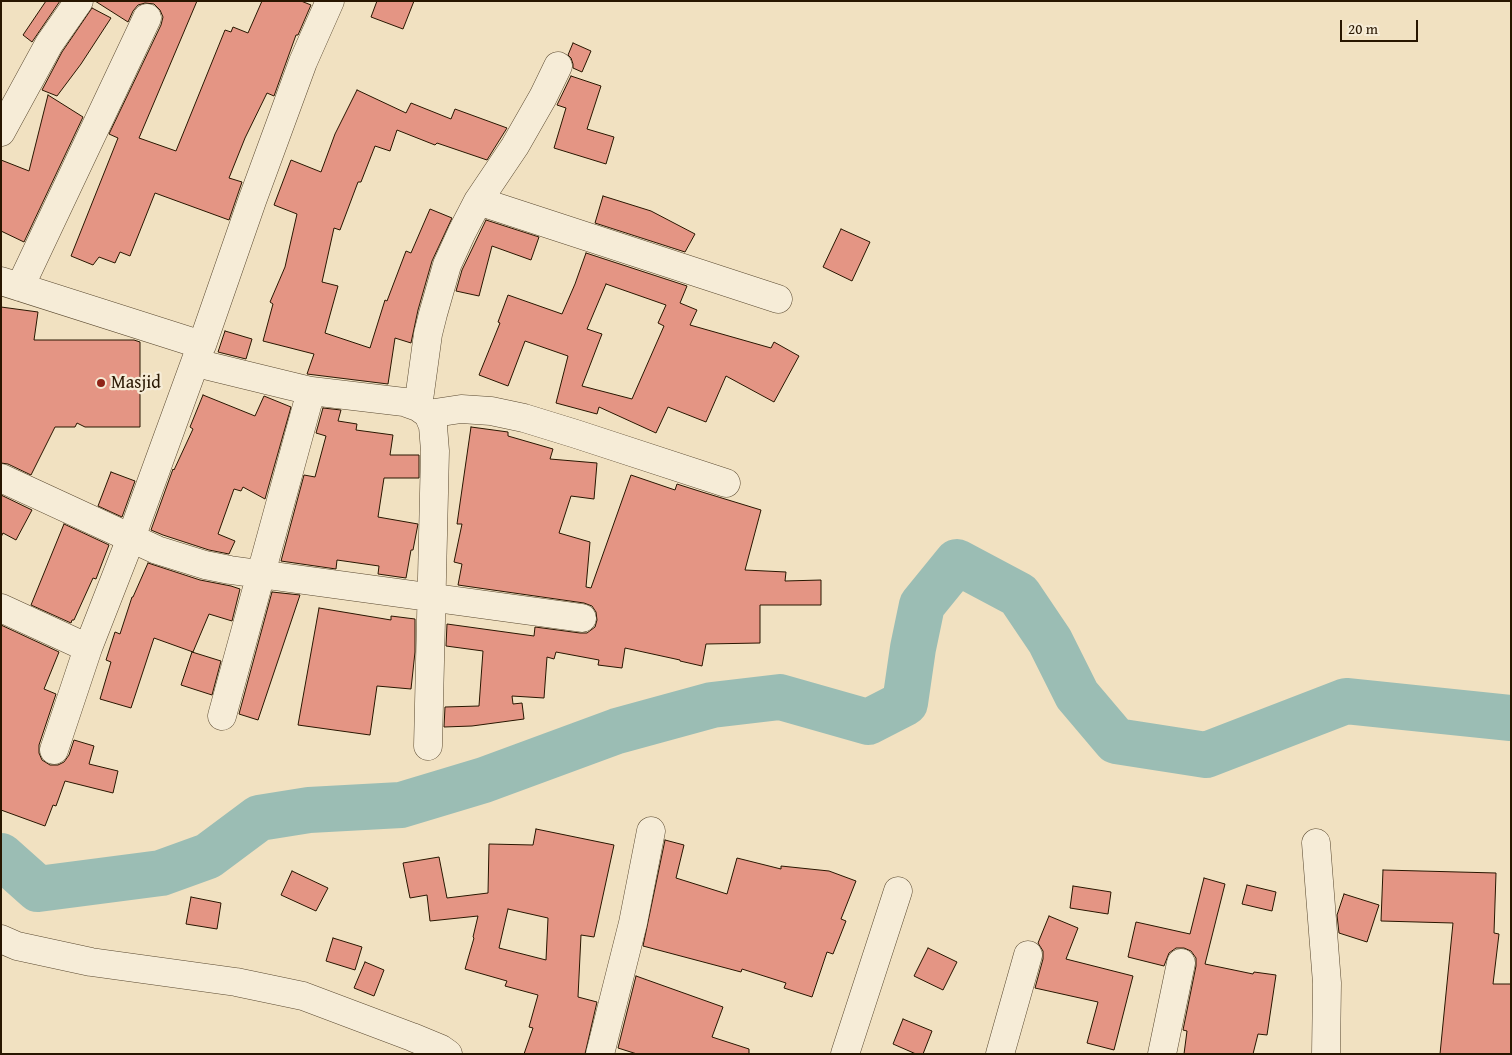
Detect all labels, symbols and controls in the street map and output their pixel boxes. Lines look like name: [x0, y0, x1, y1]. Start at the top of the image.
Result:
scale bar: [1342, 10, 1420, 42]
text: 20 m: [1348, 18, 1378, 39]
place label: Masjid: [111, 372, 161, 394]
marker: Masjid: [95, 377, 107, 389]

